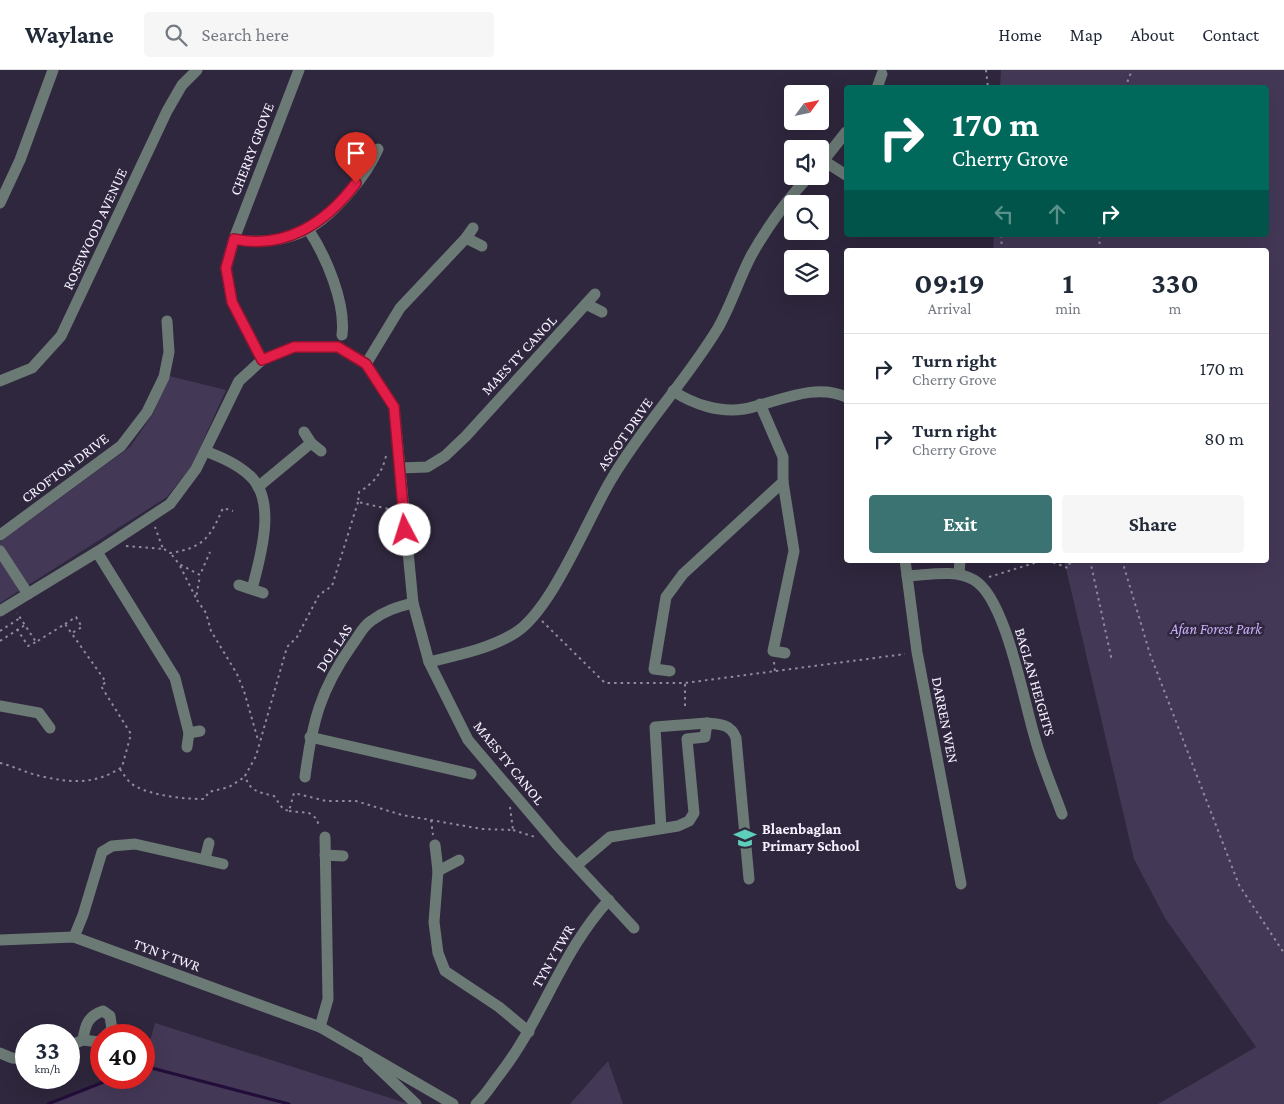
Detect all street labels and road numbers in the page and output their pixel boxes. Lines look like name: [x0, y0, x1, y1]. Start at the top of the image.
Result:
street label: CHERRY GROVE: [227, 100, 277, 198]
street label: ROSEWOOD AVENUE: [60, 166, 130, 292]
street label: MAES TY CANOL: [478, 312, 560, 398]
street label: ASCOT DRIVE: [594, 395, 656, 473]
street label: CROFTON DRIVE: [18, 430, 112, 506]
street label: DOL LAS: [313, 621, 355, 675]
street label: BAGLAN HEIGHTS: [1012, 626, 1058, 738]
street label: DARREN WEN: [929, 675, 961, 765]
street label: MAES TY CANOL: [471, 718, 548, 808]
street label: TYN Y TWR: [529, 921, 578, 990]
street label: TYN Y TWR: [131, 936, 203, 975]

